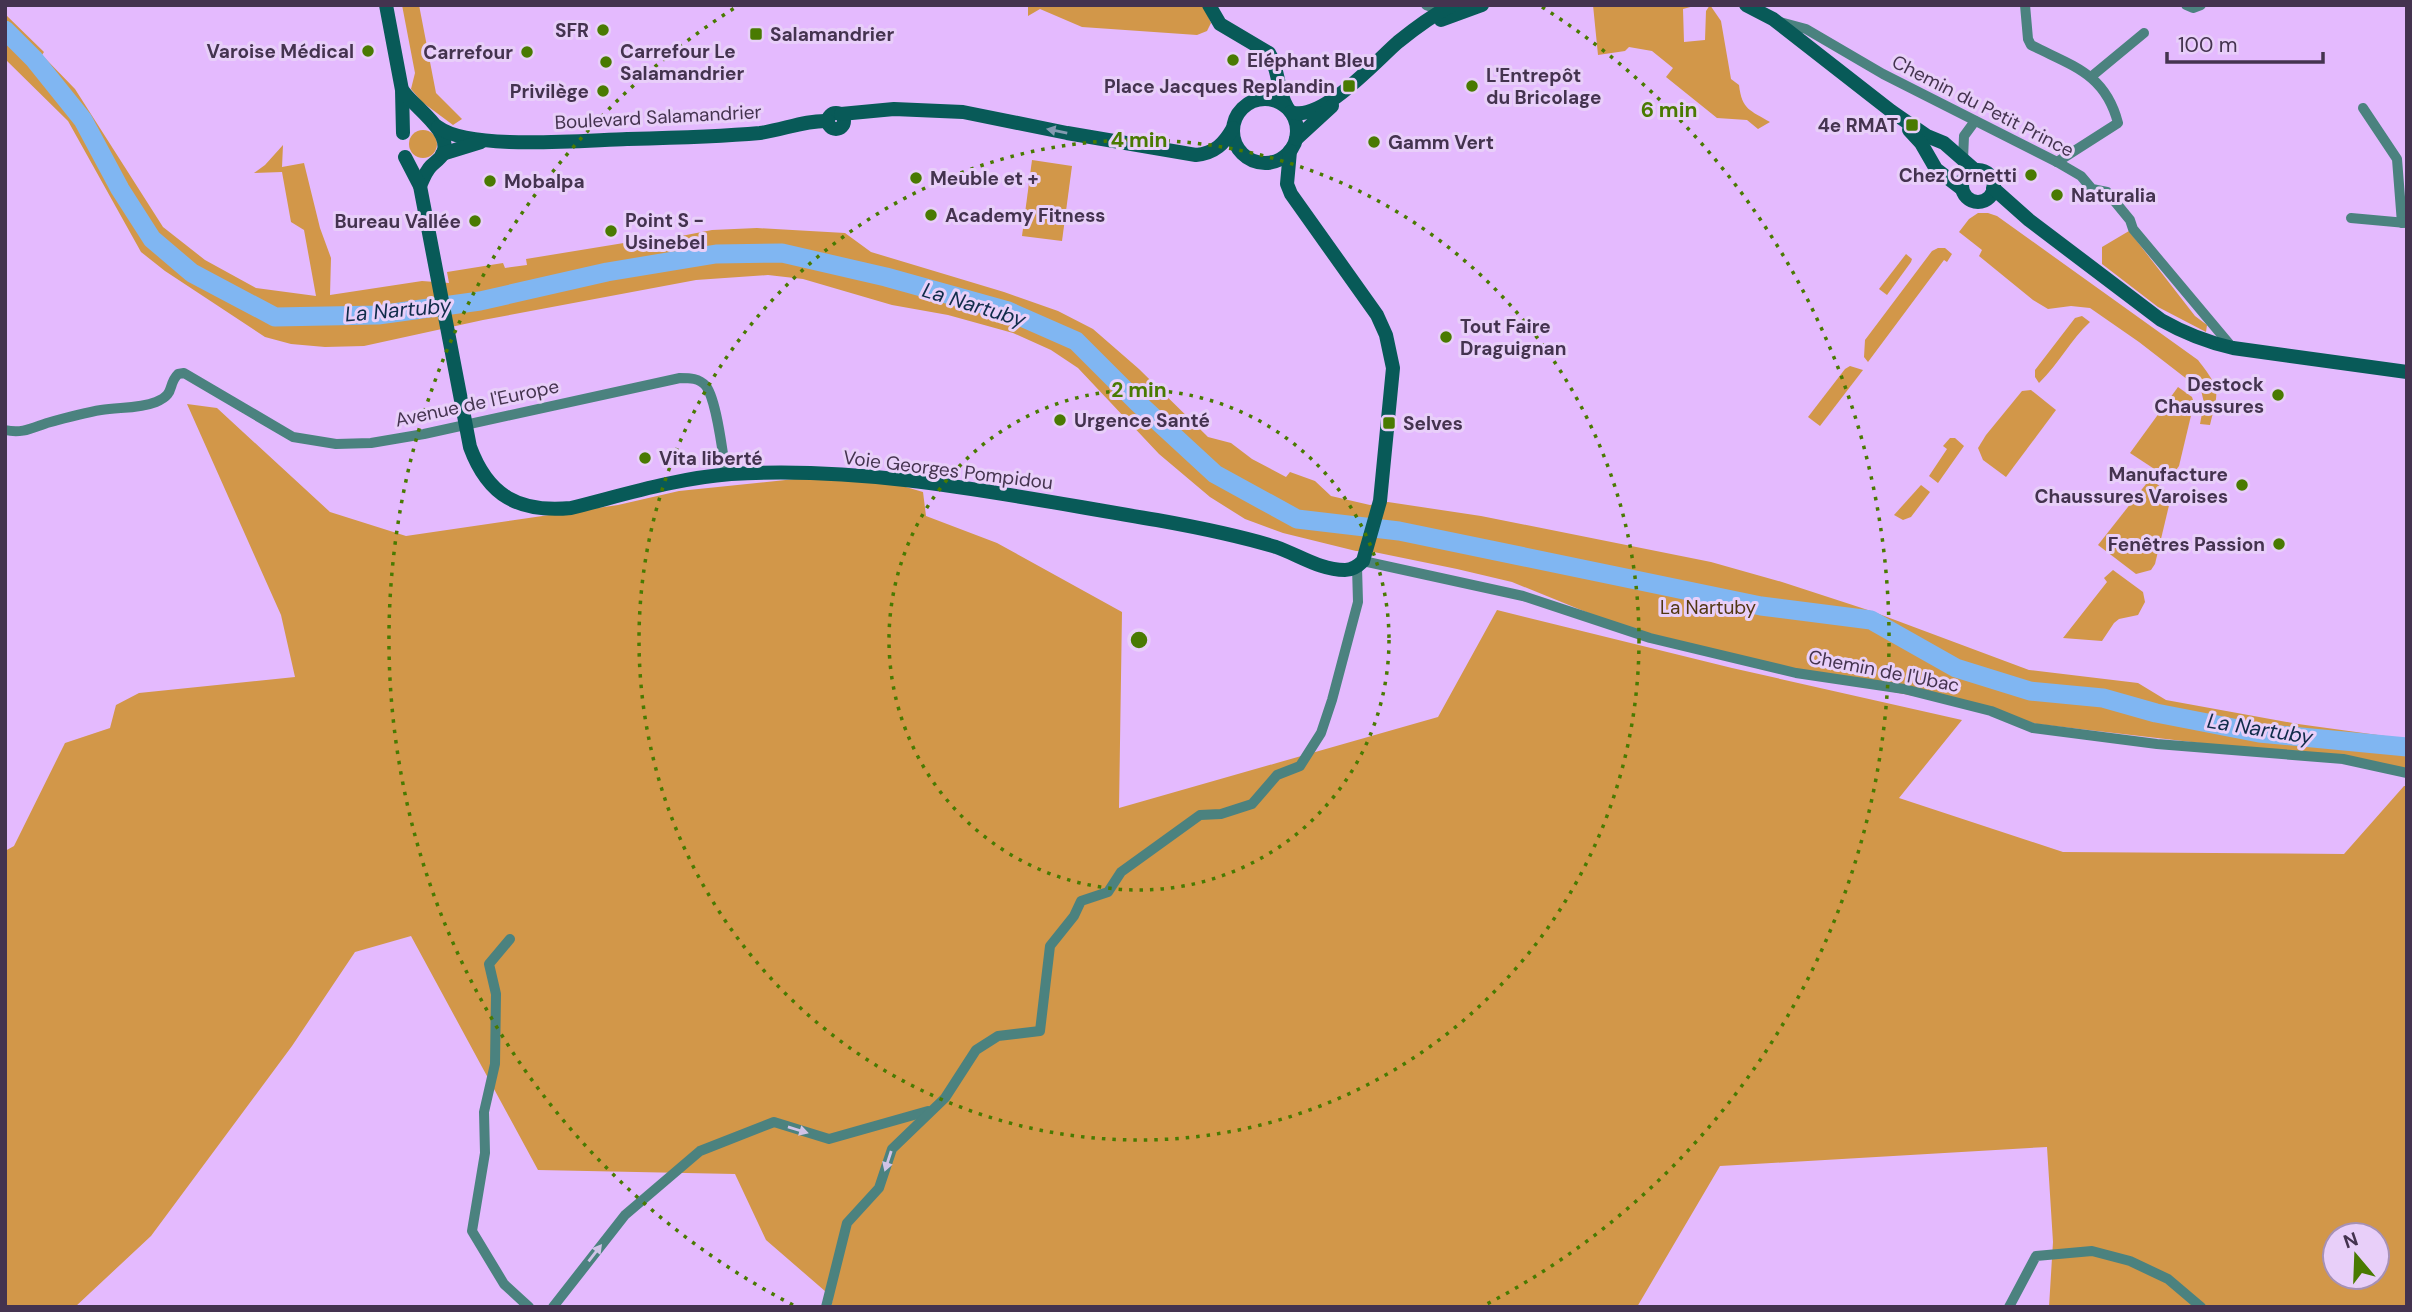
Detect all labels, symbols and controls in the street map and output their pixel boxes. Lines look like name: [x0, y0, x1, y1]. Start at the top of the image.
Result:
place label: SFR: [555, 18, 589, 43]
scale bar: [2167, 21, 2323, 65]
marker: SFR: [595, 22, 611, 38]
place label: Salamandrier: [770, 22, 894, 47]
marker: Salamandrier: [748, 26, 764, 42]
text: 100 m: [2178, 31, 2238, 59]
place label: Varoise Médical: [207, 39, 354, 64]
place label: Carrefour Le Salamandrier: [620, 39, 744, 86]
place label: Carrefour: [423, 40, 513, 65]
marker: Varoise Médical: [360, 43, 376, 59]
marker: Carrefour: [519, 44, 535, 60]
place label: Eléphant Bleu: [1247, 48, 1375, 73]
street label: Chemin du Petit Prince: [1888, 49, 2078, 163]
marker: Eléphant Bleu: [1225, 52, 1241, 68]
marker: Carrefour Le Salamandrier: [598, 54, 614, 70]
place label: L'Entrepôt du Bricolage: [1486, 63, 1601, 110]
place label: Place Jacques Replandin: [1104, 74, 1335, 99]
marker: Place Jacques Replandin: [1341, 78, 1357, 94]
marker: L'Entrepôt du Bricolage: [1464, 78, 1480, 94]
place label: Privilège: [510, 79, 589, 104]
marker: Privilège: [595, 83, 611, 99]
text: 6 min: [1641, 96, 1697, 124]
street label: Boulevard Salamandrier: [554, 99, 762, 135]
place label: 4e RMAT: [1818, 113, 1898, 138]
marker: 4e RMAT: [1904, 117, 1920, 133]
one-way arrow: [1046, 126, 1068, 137]
text: 4 min: [1110, 126, 1168, 154]
place label: Gamm Vert: [1388, 130, 1494, 155]
marker: Gamm Vert: [1366, 134, 1382, 150]
place label: Chez Ornetti: [1899, 163, 2017, 188]
place label: Meuble et +: [930, 166, 1038, 191]
marker: Chez Ornetti: [2023, 167, 2039, 183]
place label: Mobalpa: [504, 169, 585, 194]
marker: Meuble et +: [908, 170, 924, 186]
marker: Mobalpa: [482, 173, 498, 189]
place label: Naturalia: [2071, 183, 2156, 208]
marker: Naturalia: [2049, 187, 2065, 203]
place label: Academy Fitness: [945, 203, 1105, 228]
marker: Academy Fitness: [923, 207, 939, 223]
place label: Point S - Usinebel: [625, 208, 705, 255]
place label: Bureau Vallée: [334, 209, 461, 234]
marker: Bureau Vallée: [467, 213, 483, 229]
marker: Point S - Usinebel: [603, 223, 619, 239]
water label: La Nartuby: [919, 276, 1030, 334]
water label: La Nartuby: [344, 291, 454, 329]
place label: Tout Faire Draguignan: [1460, 314, 1566, 361]
marker: Tout Faire Draguignan: [1438, 329, 1454, 345]
place label: Destock Chaussures: [2154, 372, 2264, 419]
street label: Avenue de l'Europe: [393, 373, 561, 433]
text: 2 min: [1111, 376, 1167, 404]
marker: Destock Chaussures: [2270, 387, 2286, 403]
place label: Urgence Santé: [1074, 408, 1210, 433]
place label: Selves: [1403, 411, 1463, 436]
marker: Urgence Santé: [1052, 412, 1068, 428]
marker: Selves: [1381, 415, 1397, 431]
street label: Voie Georges Pompidou: [842, 445, 1054, 495]
place label: Vita liberté: [659, 446, 763, 471]
marker: Vita liberté: [637, 450, 653, 466]
place label: Manufacture Chaussures Varoises: [2034, 462, 2228, 509]
marker: Manufacture Chaussures Varoises: [2234, 477, 2250, 493]
place label: Fenêtres Passion: [2108, 532, 2265, 557]
marker: Fenêtres Passion: [2271, 536, 2287, 552]
park label: La Nartuby: [1660, 595, 1756, 620]
centre of rings: [1127, 628, 1151, 652]
street label: Chemin de l'Ubac: [1806, 644, 1962, 698]
water label: La Nartuby: [2205, 707, 2316, 751]
one-way arrow: [788, 1125, 809, 1135]
one-way arrow: [882, 1151, 893, 1172]
north arrow: [2321, 1221, 2391, 1291]
text: N: [2340, 1226, 2361, 1254]
one-way arrow: [587, 1244, 602, 1262]

